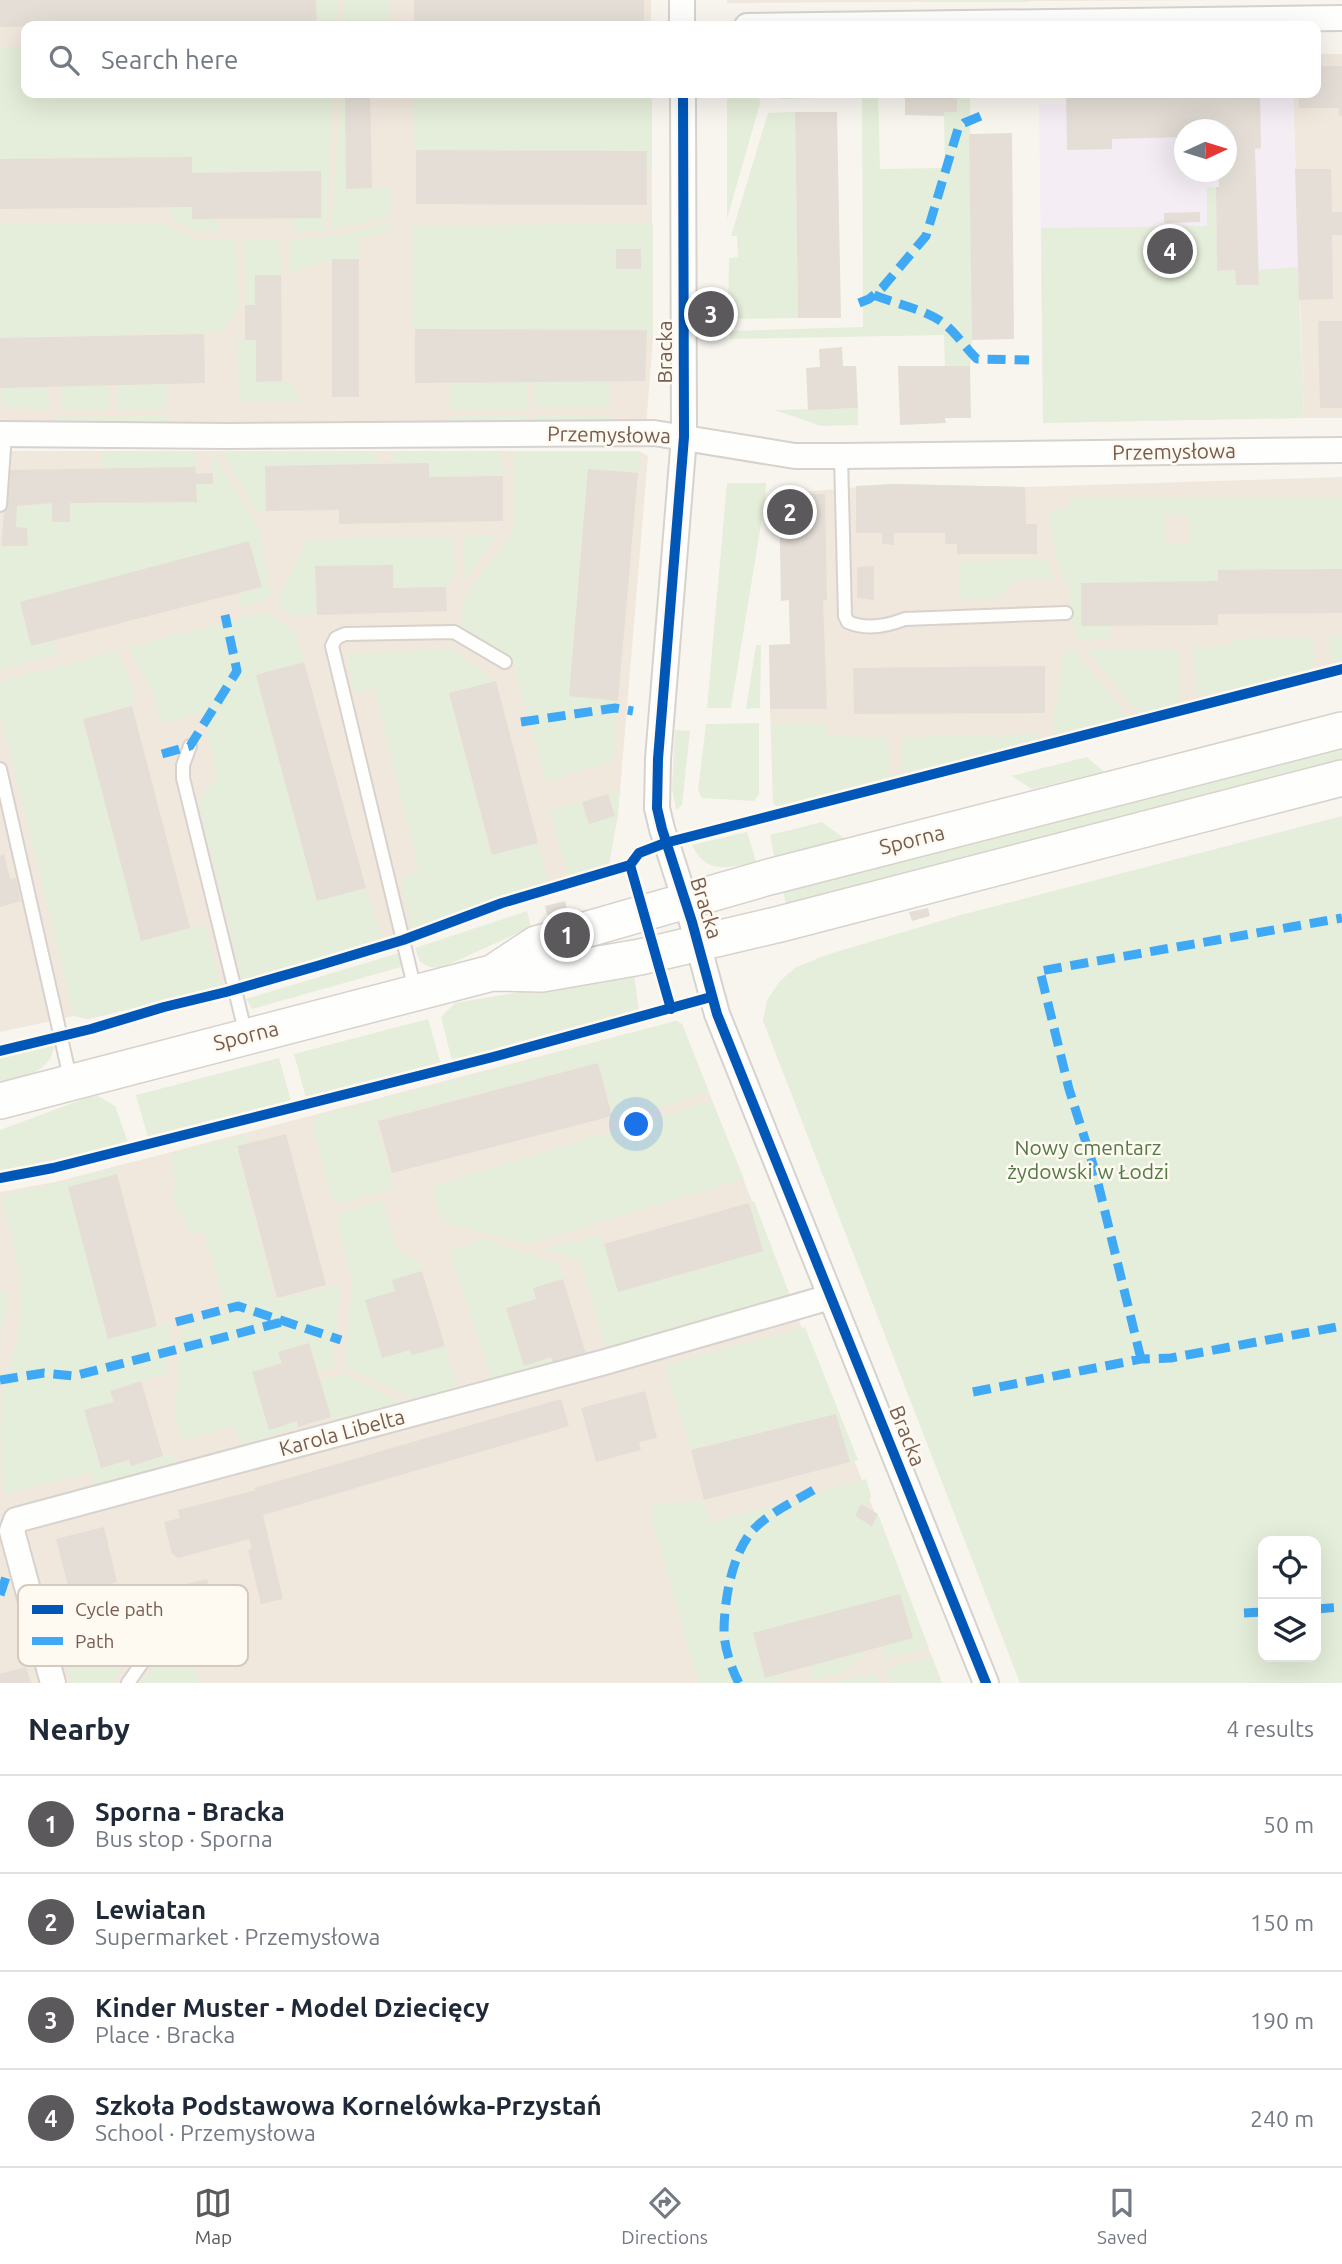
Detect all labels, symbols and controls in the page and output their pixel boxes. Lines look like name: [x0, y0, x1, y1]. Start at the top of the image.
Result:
search box: [21, 21, 1321, 98]
icon: search: [45, 41, 83, 79]
text: Search here: [101, 45, 238, 74]
north arrow: [1174, 119, 1237, 182]
pin: 4: [1147, 225, 1193, 277]
pin: 3: [688, 288, 734, 340]
street label: Bracka: [652, 320, 676, 384]
street label: Przemysłowa: [547, 421, 671, 447]
street label: Przemysłowa: [1112, 438, 1236, 464]
pin: 2: [767, 486, 813, 538]
street label: Sporna: [877, 819, 947, 859]
street label: Bracka: [686, 874, 728, 941]
pin: 1: [544, 909, 590, 961]
street label: Sporna: [211, 1015, 281, 1055]
your location: [619, 1107, 653, 1141]
park label: Nowy cmentarz żydowski w Łodzi: [1007, 1135, 1169, 1183]
street label: Bracka: [885, 1402, 931, 1469]
street label: Karola Libelta: [276, 1404, 407, 1460]
map controls: [1258, 1536, 1321, 1662]
button: locate: [1258, 1536, 1321, 1599]
legend: [18, 1585, 248, 1666]
text: Cycle path: [75, 1598, 164, 1620]
button: layers: [1258, 1599, 1321, 1662]
text: Path: [75, 1630, 114, 1652]
text: Nearby: [28, 1712, 130, 1746]
text: 4 results: [1226, 1716, 1314, 1741]
text: Sporna - Bracka: [95, 1797, 285, 1826]
text: 1: [45, 1812, 57, 1837]
text: 50 m: [1263, 1812, 1314, 1837]
text: Bus stop · Sporna: [95, 1826, 273, 1851]
text: Lewiatan: [95, 1895, 206, 1924]
text: 2: [45, 1910, 57, 1935]
text: 150 m: [1250, 1910, 1314, 1935]
text: Supermarket · Przemysłowa: [95, 1924, 380, 1949]
text: Kinder Muster - Model Dziecięcy: [95, 1993, 489, 2022]
text: 3: [45, 2008, 57, 2033]
text: 190 m: [1250, 2008, 1314, 2033]
text: Place · Bracka: [95, 2022, 235, 2047]
text: Szkoła Podstawowa Kornelówka-Przystań: [95, 2091, 602, 2120]
text: 4: [45, 2106, 57, 2131]
text: 240 m: [1250, 2106, 1314, 2131]
text: School · Przemysłowa: [95, 2120, 316, 2145]
tab: Map: [194, 2184, 232, 2248]
tab: Directions: [621, 2184, 708, 2248]
tab: Saved: [1097, 2184, 1148, 2248]

